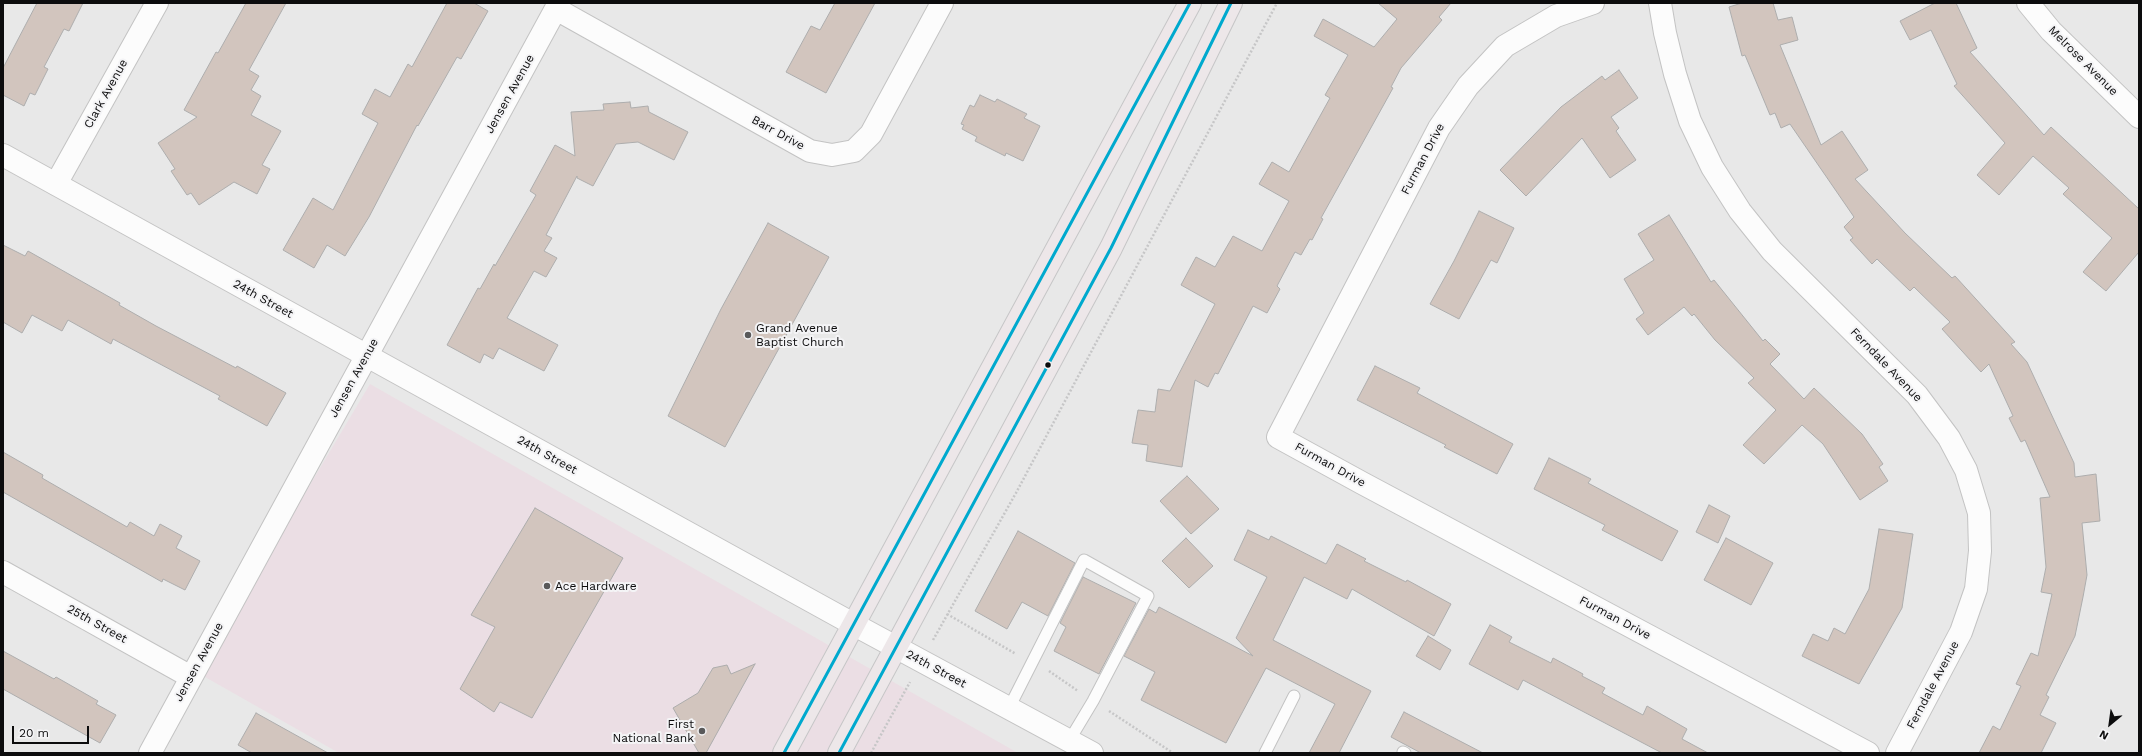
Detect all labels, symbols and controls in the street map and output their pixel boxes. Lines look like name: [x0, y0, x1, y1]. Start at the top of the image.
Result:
street label: Melrose Avenue: [2045, 23, 2121, 99]
street label: Jensen Avenue: [482, 52, 538, 136]
street label: Clark Avenue: [81, 57, 131, 131]
street label: Barr Drive: [749, 113, 807, 153]
street label: Furman Drive: [1398, 121, 1448, 197]
street label: 24th Street: [230, 277, 296, 321]
place label: Grand Avenue Baptist Church: [756, 321, 844, 349]
street label: Ferndale Avenue: [1847, 325, 1925, 405]
marker: Grand Avenue Baptist Church: [743, 330, 753, 340]
street label: Jensen Avenue: [326, 336, 382, 420]
unlabelled marker: [1043, 360, 1053, 370]
street label: 24th Street: [514, 433, 580, 477]
street label: Furman Drive: [1292, 440, 1368, 490]
place label: Ace Hardware: [555, 579, 637, 593]
marker: Ace Hardware: [542, 581, 552, 591]
street label: Furman Drive: [1577, 593, 1653, 643]
street label: 25th Street: [64, 602, 130, 646]
street label: Jensen Avenue: [171, 620, 227, 704]
street label: Ferndale Avenue: [1904, 639, 1962, 731]
street label: 24th Street: [903, 647, 969, 691]
north arrow: [2090, 704, 2130, 744]
place label: First National Bank: [612, 717, 694, 745]
scale bar: [14, 718, 91, 744]
text: 20 m: [19, 726, 49, 740]
marker: First National Bank: [697, 726, 707, 736]
text: N: [2097, 727, 2111, 743]

